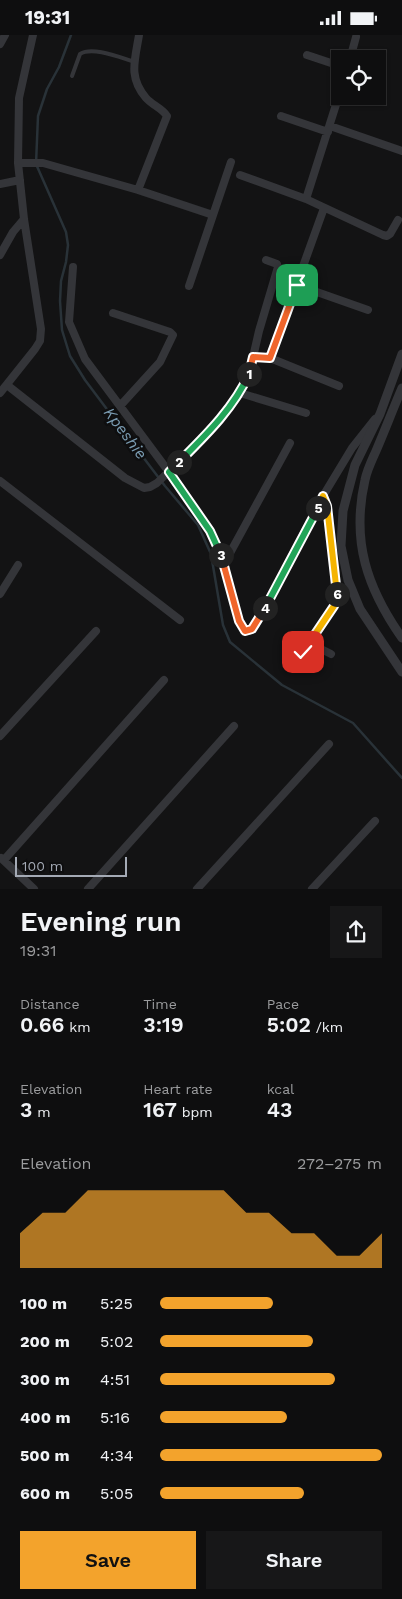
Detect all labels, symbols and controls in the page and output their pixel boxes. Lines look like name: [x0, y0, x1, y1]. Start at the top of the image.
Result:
text: 19:31: [25, 6, 70, 29]
map controls: [331, 50, 386, 105]
button: locate: [331, 50, 386, 105]
pin: [276, 264, 318, 306]
icon: arrive: [283, 271, 311, 299]
pin: 1: [236, 361, 262, 387]
text: 1: [246, 366, 253, 382]
water label: Kpeshie: [100, 404, 151, 463]
pin: 2: [166, 449, 192, 475]
text: 2: [175, 454, 184, 470]
pin: 5: [306, 495, 330, 521]
text: 5: [314, 500, 323, 516]
pin: 3: [208, 543, 234, 567]
text: 3: [217, 547, 226, 563]
pin: 6: [324, 581, 350, 607]
text: 6: [333, 586, 342, 602]
pin: 4: [252, 595, 278, 621]
text: 4: [261, 600, 270, 616]
pin: [282, 631, 324, 673]
icon: check: [289, 638, 317, 666]
scale bar: [15, 854, 128, 877]
text: 100 m: [22, 858, 63, 874]
text: Evening run: [20, 905, 181, 938]
button: share: [330, 906, 382, 958]
text: 19:31: [20, 941, 56, 960]
text: Distance: [20, 996, 80, 1012]
text: Time: [143, 996, 177, 1012]
text: Pace: [267, 996, 299, 1012]
text: 0.66: [20, 1012, 65, 1037]
text: 3:19: [143, 1012, 184, 1037]
text: 5:02: [267, 1012, 311, 1037]
text: km: [65, 1019, 91, 1035]
text: /km: [311, 1019, 343, 1035]
text: Elevation: [20, 1081, 83, 1097]
text: Heart rate: [143, 1081, 213, 1097]
text: kcal: [267, 1081, 294, 1097]
text: 3: [20, 1097, 32, 1122]
text: 167: [143, 1097, 177, 1122]
text: 43: [267, 1097, 292, 1122]
text: m: [32, 1104, 51, 1120]
text: bpm: [177, 1104, 213, 1120]
text: Elevation: [20, 1154, 91, 1173]
text: 272–275 m: [297, 1154, 382, 1173]
text: 100 m: [20, 1294, 67, 1313]
text: 5:25: [100, 1294, 133, 1313]
text: 200 m: [20, 1332, 70, 1351]
text: 5:02: [100, 1332, 133, 1351]
text: 300 m: [20, 1370, 70, 1389]
text: 4:51: [100, 1370, 130, 1389]
text: 400 m: [20, 1408, 71, 1427]
text: 5:16: [100, 1408, 130, 1427]
text: 500 m: [20, 1446, 70, 1465]
text: 4:34: [100, 1446, 134, 1465]
text: 600 m: [20, 1484, 70, 1503]
text: 5:05: [100, 1484, 133, 1503]
button: Save: [20, 1531, 196, 1589]
button: Share: [206, 1531, 382, 1589]

